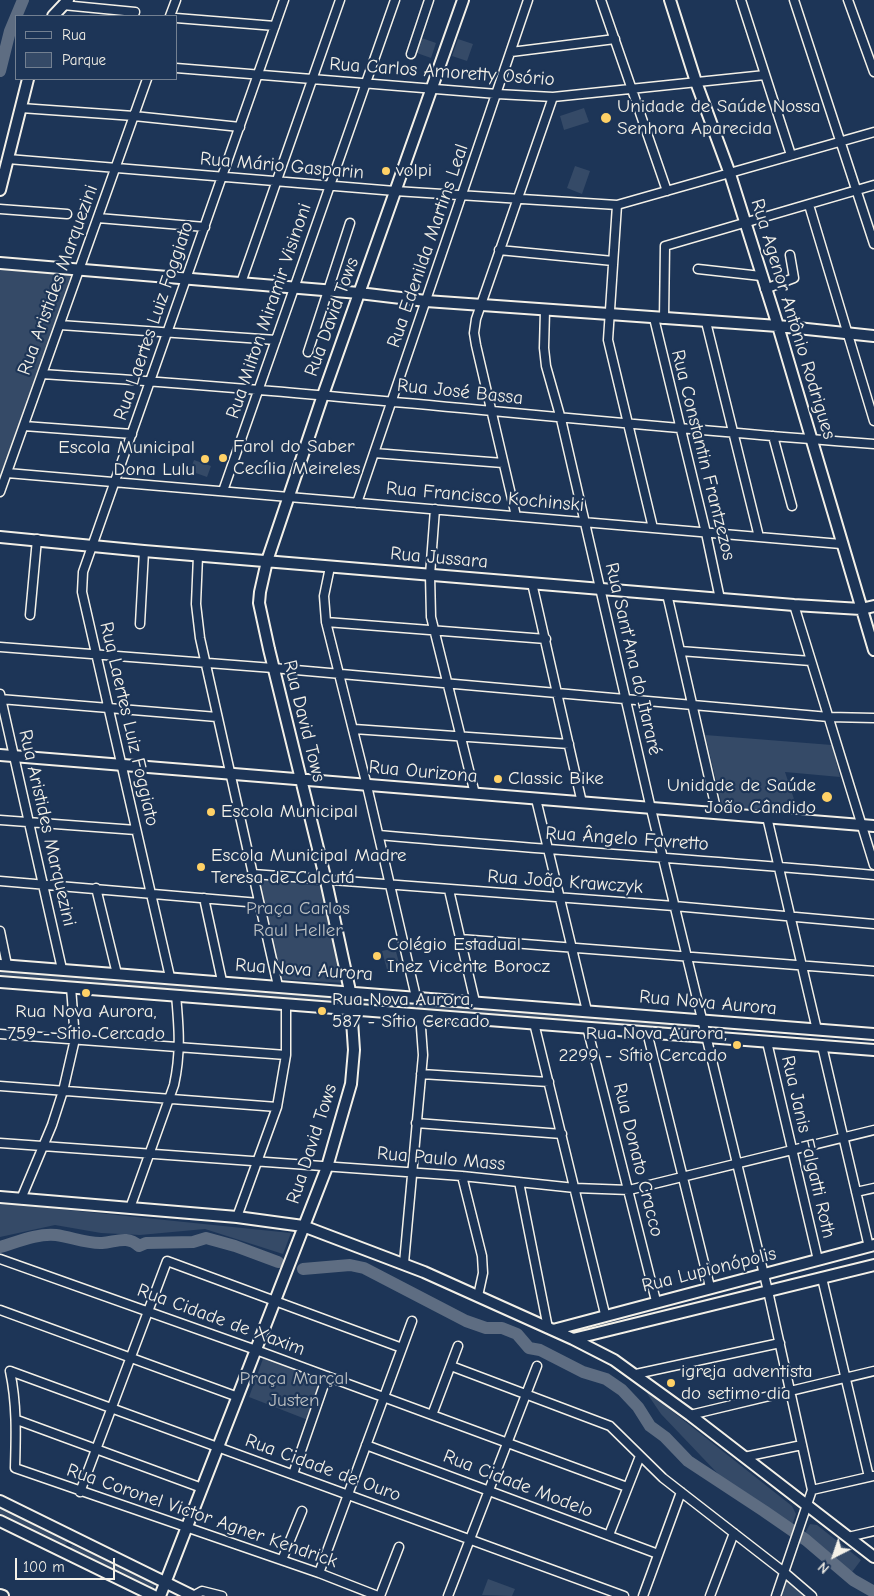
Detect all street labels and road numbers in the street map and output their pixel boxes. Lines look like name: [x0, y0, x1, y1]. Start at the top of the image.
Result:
street label: Rua Carlos Amoretty Osório: [329, 53, 555, 91]
street label: Rua Edenilda Martins Leal: [382, 141, 474, 351]
street label: Rua Mário Gasparin: [199, 147, 365, 185]
street label: Rua Aristides Marquezini: [13, 182, 103, 378]
street label: Rua Agenor Antônio Rodrigues: [746, 196, 840, 442]
street label: Rua Milton Miramir Visinoni: [221, 200, 317, 422]
street label: Rua Laertes Luiz Foggiato: [109, 219, 199, 423]
street label: Rua David Tows: [300, 254, 364, 380]
street label: Rua Constantin Frantzezos: [666, 347, 740, 563]
street label: Rua José Bassa: [396, 374, 524, 410]
street label: Rua Francisco Kochinski: [385, 477, 585, 517]
street label: Rua Jussara: [389, 542, 489, 574]
street label: Rua Sant'Ana do Itararé: [600, 561, 666, 757]
street label: Rua Laertes Luiz Foggiato: [94, 620, 164, 828]
street label: Rua David Tows: [278, 658, 330, 784]
street label: Rua Aristides Marquezini: [13, 728, 81, 928]
street label: Rua Ourizona: [368, 756, 478, 788]
street label: Rua Ângelo Favretto: [545, 822, 709, 856]
street label: Rua João Krawczyk: [486, 865, 644, 899]
street label: Rua Nova Aurora: [234, 954, 374, 986]
street label: Rua Nova Aurora: [638, 986, 778, 1020]
street label: Rua Janis Falgatti Roth: [776, 1054, 840, 1240]
street label: Rua David Tows: [282, 1081, 342, 1207]
street label: Rua Donato Cracco: [608, 1081, 668, 1239]
street label: Rua Paulo Mass: [376, 1142, 506, 1176]
street label: Rua Lupionópolis: [639, 1242, 779, 1298]
street label: Rua Cidade de Xaxim: [134, 1279, 308, 1361]
street label: Rua Cidade de Ouro: [242, 1429, 404, 1507]
street label: Rua Cidade Modelo: [440, 1445, 596, 1523]
street label: Rua Coronel Victor Agner Kendrick: [63, 1459, 341, 1573]

